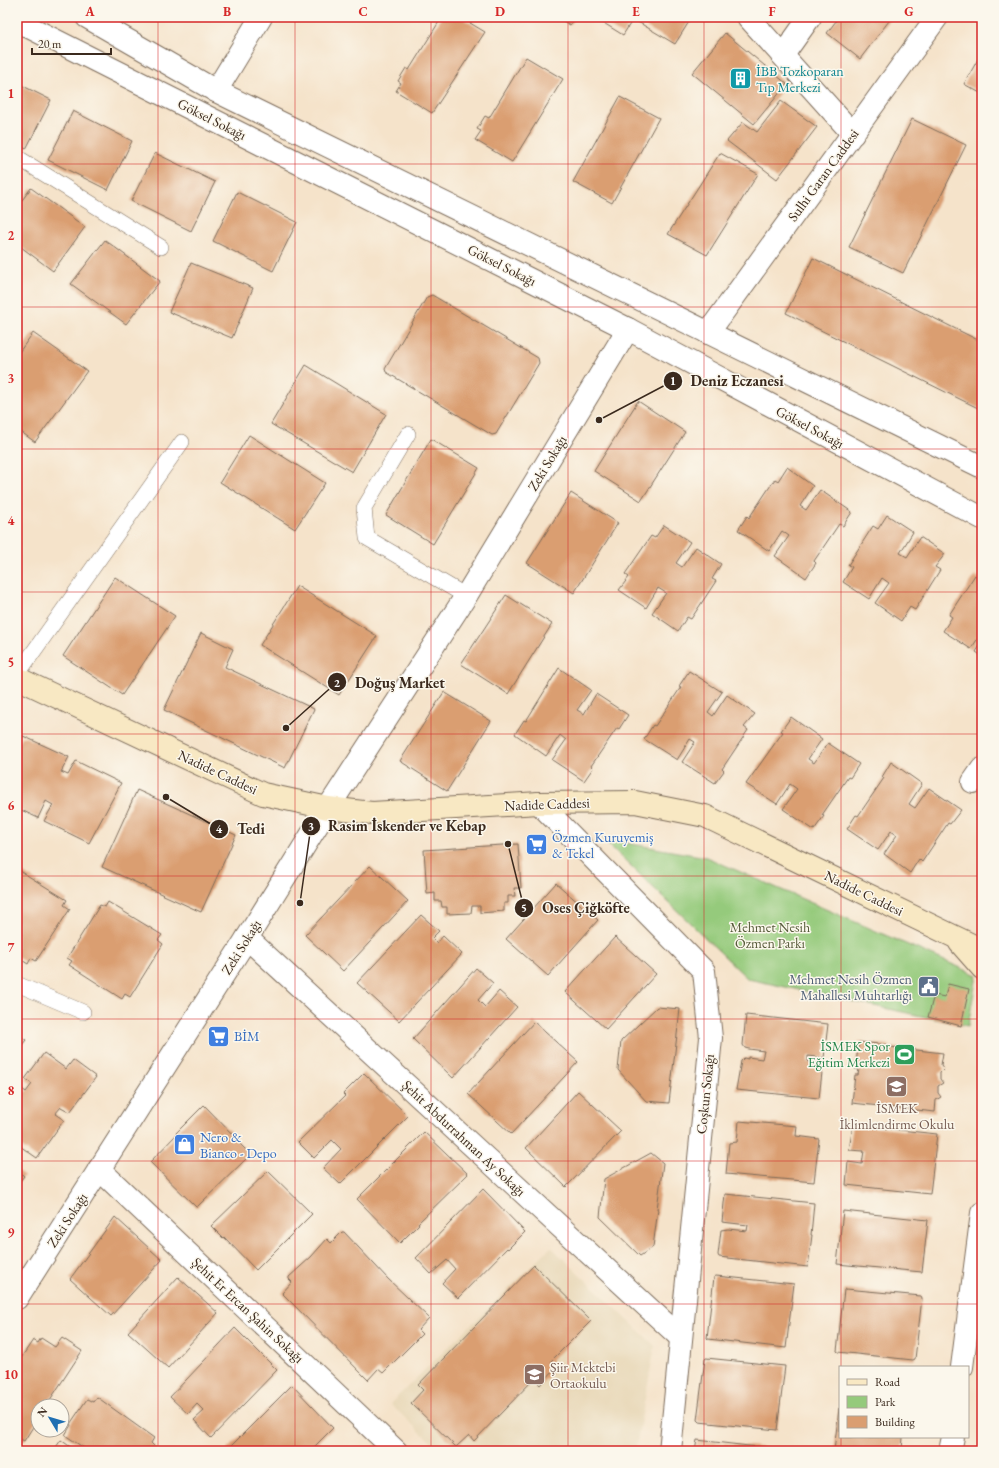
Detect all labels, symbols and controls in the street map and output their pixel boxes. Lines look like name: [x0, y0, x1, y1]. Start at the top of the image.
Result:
text: A: [84, 3, 95, 20]
text: B: [223, 3, 231, 20]
text: C: [358, 3, 368, 20]
text: D: [495, 3, 505, 20]
text: E: [632, 3, 640, 20]
text: F: [768, 3, 776, 20]
text: G: [904, 3, 914, 20]
scale bar: [32, 30, 111, 56]
text: 20 m: [38, 36, 62, 52]
place label: İBB Tozkoparan Tıp Merkezi: [756, 62, 844, 96]
building icon: İBB Tozkoparan Tıp Merkezi: [727, 66, 753, 92]
text: 1: [8, 85, 15, 102]
street label: Göksel Sokağı: [175, 94, 250, 144]
street label: Sulhi Garan Caddesi: [783, 125, 863, 225]
text: 2: [8, 227, 15, 244]
street label: Göksel Sokağı: [465, 240, 540, 290]
callout: Deniz Eczanesi: [663, 367, 792, 394]
text: 3: [8, 370, 15, 387]
text: Deniz Eczanesi: [690, 371, 784, 390]
text: 1: [670, 373, 676, 389]
street label: Göksel Sokağı: [773, 402, 848, 453]
street label: Zeki Sokağı: [523, 431, 571, 494]
text: 4: [8, 512, 15, 529]
text: 5: [8, 654, 14, 671]
callout: Doğuş Market: [327, 669, 453, 696]
text: Doğuş Market: [355, 673, 445, 692]
text: 2: [334, 675, 341, 691]
street label: Nadide Caddesi: [175, 746, 261, 798]
street label: Nadide Caddesi: [504, 793, 591, 814]
text: 6: [8, 797, 15, 814]
callout: Rasim İskender ve Kebap: [301, 812, 494, 839]
callout: Tedi: [209, 815, 273, 842]
text: Rasim İskender ve Kebap: [328, 816, 486, 835]
text: 3: [308, 818, 314, 834]
text: Tedi: [237, 819, 266, 838]
text: 4: [216, 821, 223, 837]
place label: Özmen Kuruyemiş & Tekel: [552, 828, 654, 862]
supermarket icon: Özmen Kuruyemiş & Tekel: [524, 832, 550, 858]
street label: Nadide Caddesi: [822, 866, 907, 920]
callout: Oses Çiğköfte: [514, 894, 637, 921]
text: Oses Çiğköfte: [542, 898, 630, 917]
text: 5: [521, 900, 527, 916]
street label: Zeki Sokağı: [217, 916, 265, 978]
park label: Mehmet Nesih Özmen Parkı: [730, 918, 810, 952]
text: 7: [8, 939, 15, 956]
place label: Mehmet Nesih Özmen Mahallesi Muhtarlığı: [789, 970, 913, 1004]
public building icon: Mehmet Nesih Özmen Mahallesi Muhtarlığı: [915, 974, 941, 1000]
supermarket icon: BİM: [206, 1023, 232, 1049]
place label: BİM: [234, 1027, 260, 1045]
place label: İSMEK Spor Eğitim Merkezi: [808, 1037, 891, 1071]
sports icon: İSMEK Spor Eğitim Merkezi: [892, 1041, 918, 1067]
street label: Coşkun Sokağı: [692, 1053, 718, 1135]
school or university icon: İSMEK İklimlendirme Okulu: [884, 1073, 910, 1099]
street label: Şehit Abdurrahman Ay Sokağı: [398, 1076, 530, 1200]
text: 8: [8, 1082, 15, 1099]
place label: İSMEK İklimlendirme Okulu: [840, 1099, 955, 1133]
place label: Nero & Bianco - Depo: [200, 1128, 277, 1162]
shop icon: Nero & Bianco - Depo: [171, 1132, 197, 1158]
street label: Zeki Sokağı: [43, 1189, 92, 1251]
text: 9: [8, 1224, 15, 1241]
street label: Şehit Er Ercan Şahin Sokağı: [188, 1253, 308, 1367]
place label: Şiir Mektebi Ortaokulu: [550, 1358, 616, 1392]
school or university icon: Şiir Mektebi Ortaokulu: [522, 1362, 548, 1388]
text: 10: [4, 1366, 18, 1383]
legend: [839, 1366, 969, 1438]
text: Road: [875, 1374, 901, 1390]
text: Park: [875, 1394, 896, 1410]
north arrow: [30, 1398, 70, 1438]
text: N: [34, 1404, 50, 1420]
text: Building: [875, 1414, 916, 1430]

